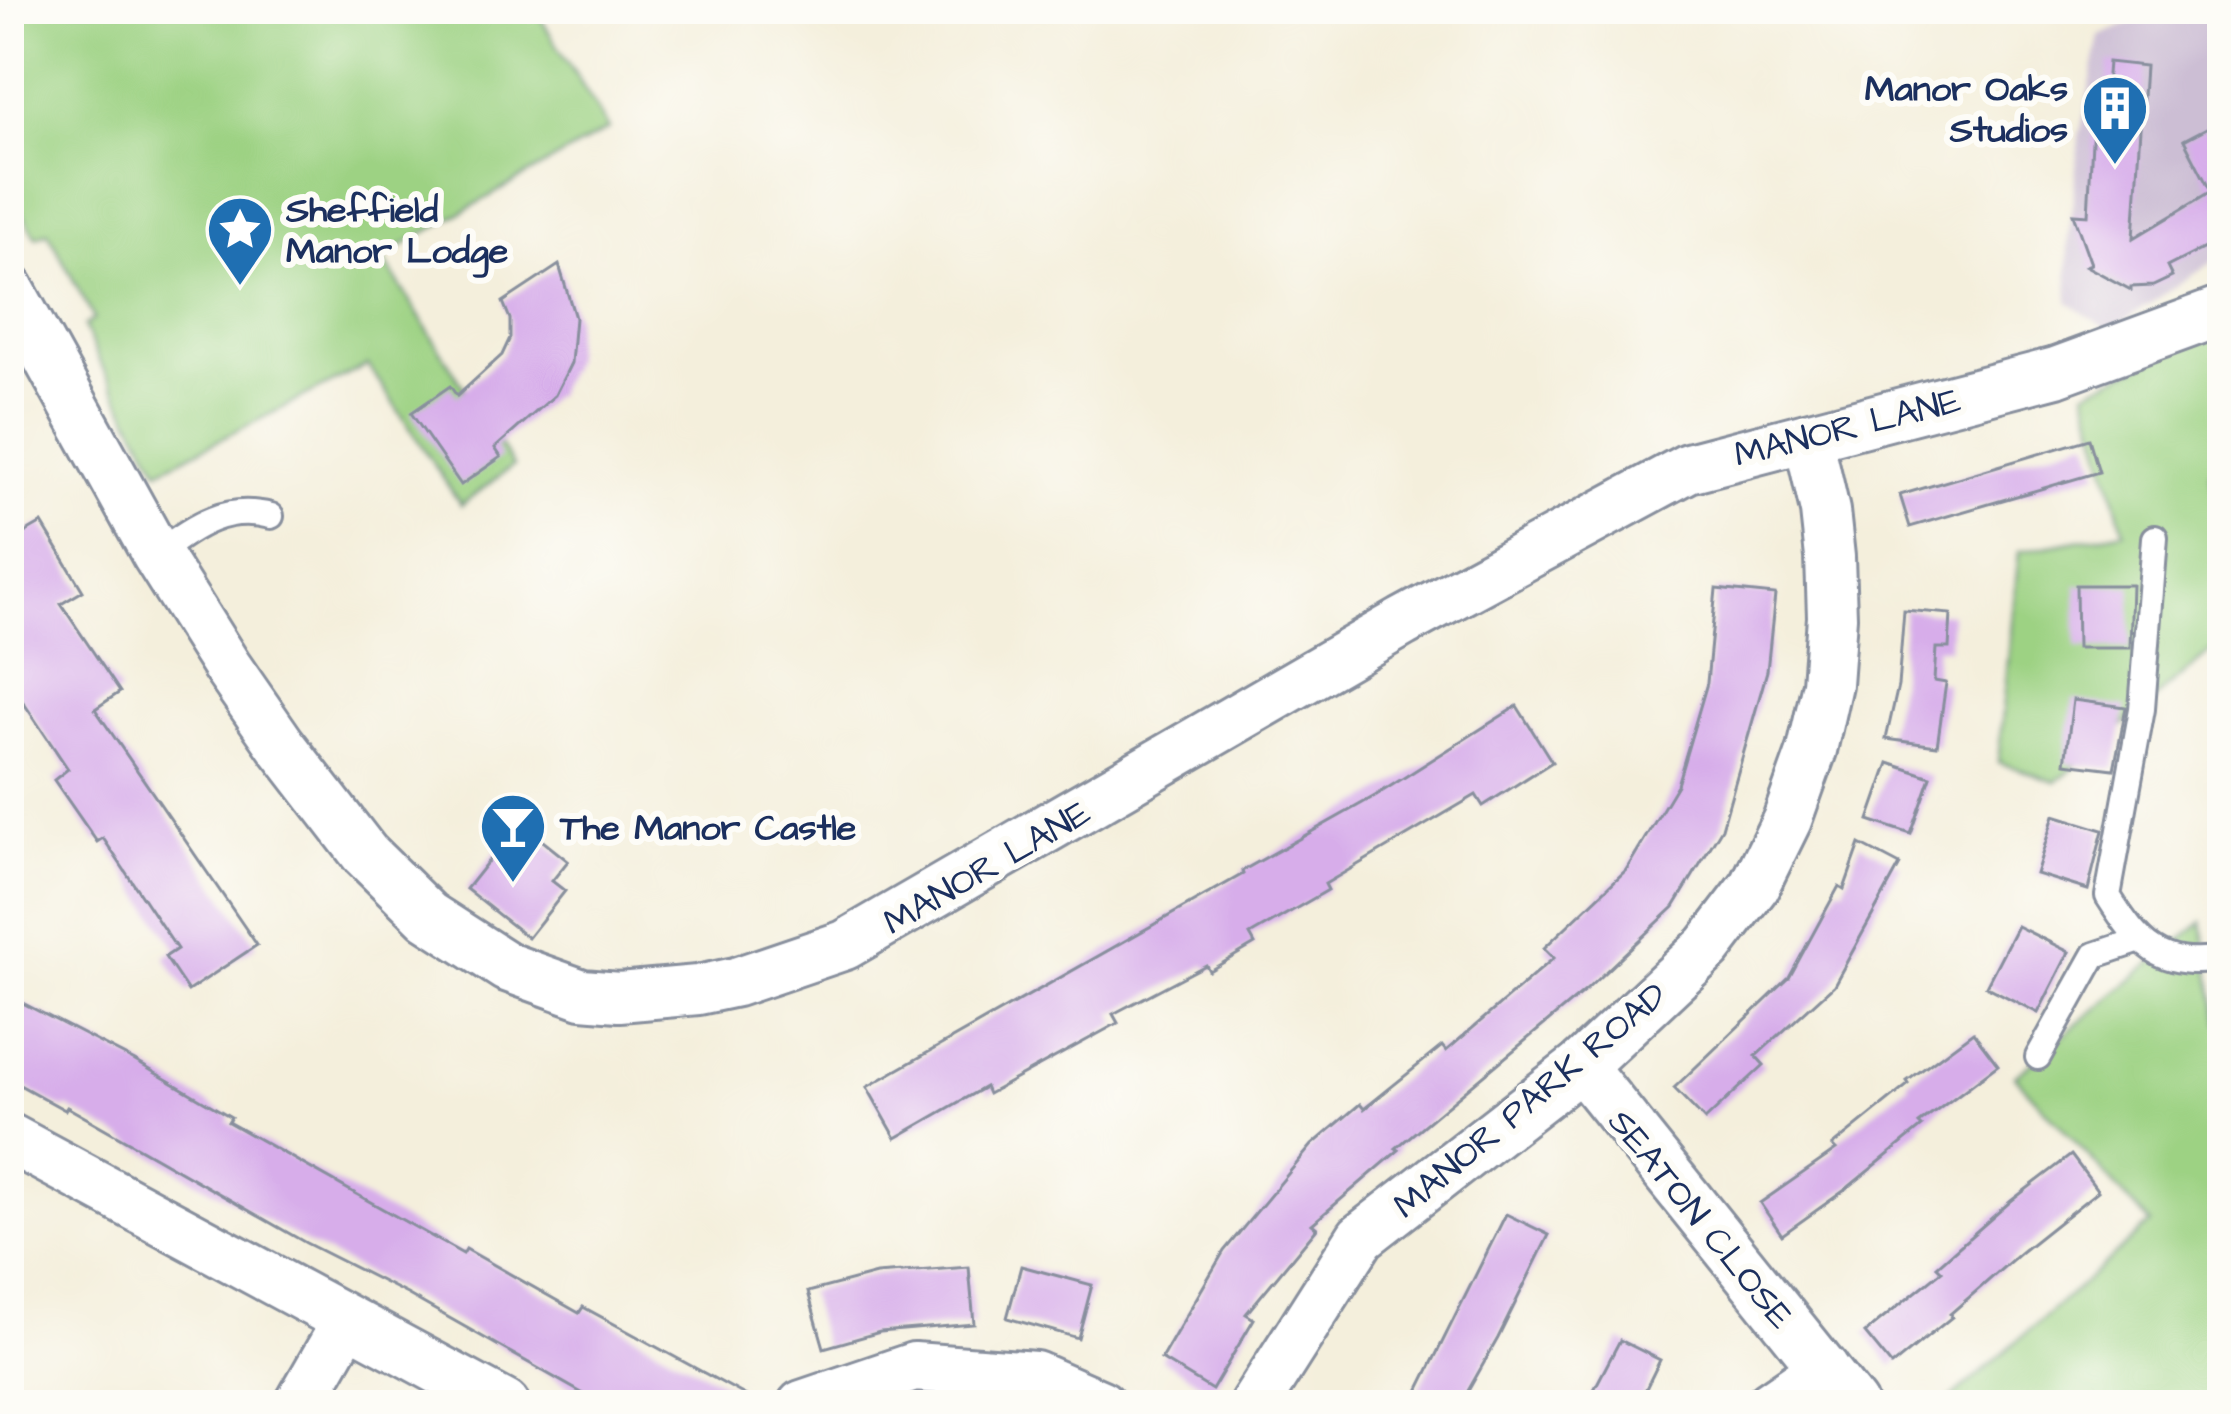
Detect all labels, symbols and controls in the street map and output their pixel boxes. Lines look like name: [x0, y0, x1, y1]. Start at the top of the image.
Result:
place label: Manor Oaks Studios: [1865, 64, 2068, 156]
building icon: Manor Oaks Studios: [2080, 73, 2150, 167]
place label: Sheffield Manor Lodge: [285, 185, 508, 278]
place icon: Sheffield Manor Lodge: [205, 194, 275, 288]
street label: MANOR LANE: [1729, 376, 1966, 481]
street label: MANOR LANE: [874, 788, 1100, 948]
bar icon: The Manor Castle: [478, 791, 548, 885]
place label: The Manor Castle: [559, 803, 856, 854]
street label: MANOR PARK ROAD: [1383, 971, 1679, 1231]
street label: SEATON CLOSE: [1595, 1099, 1805, 1341]

